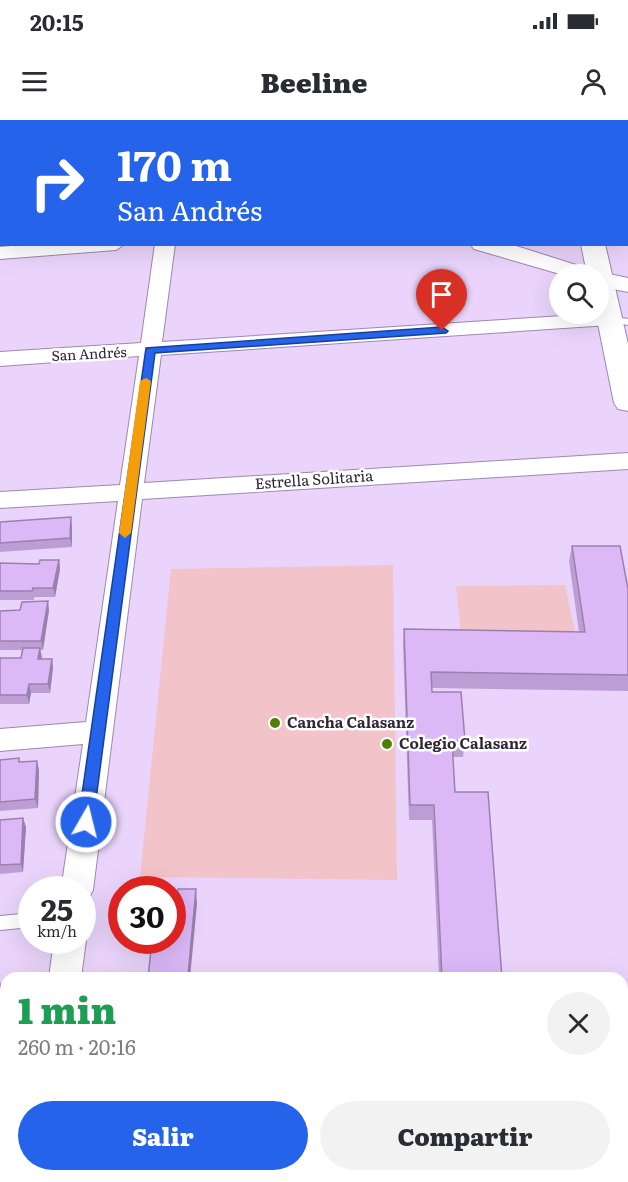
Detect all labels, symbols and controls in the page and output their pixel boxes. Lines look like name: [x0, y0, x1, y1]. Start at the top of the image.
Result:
text: 20:15: [30, 5, 84, 38]
text: Beeline: [261, 61, 367, 101]
icon: menu: [18, 65, 51, 98]
icon: person: [577, 65, 610, 98]
text: 170 m: [117, 132, 232, 194]
icon: right: [18, 144, 96, 222]
text: San Andrés: [117, 189, 262, 229]
map controls: [549, 264, 609, 324]
button: search: [549, 264, 609, 324]
pin: [416, 269, 467, 331]
icon: arrive: [425, 278, 458, 311]
street label: San Andrés: [51, 341, 127, 365]
street label: Estrella Solitaria: [254, 463, 375, 494]
place label: Cancha Calasanz: [287, 710, 414, 733]
marker: Cancha Calasanz: [268, 716, 282, 730]
place label: Colegio Calasanz: [399, 731, 527, 754]
marker: Colegio Calasanz: [380, 737, 394, 751]
position arrow: [54, 790, 118, 854]
speed limit sign: 30: [108, 876, 186, 954]
text: 25: [41, 886, 73, 930]
text: km/h: [37, 919, 77, 942]
text: 1 min: [18, 982, 116, 1035]
button: close: [547, 992, 610, 1055]
text: 260 m · 20:16: [18, 1031, 136, 1061]
button: Salir: [18, 1101, 308, 1170]
button: Compartir: [320, 1101, 610, 1170]

